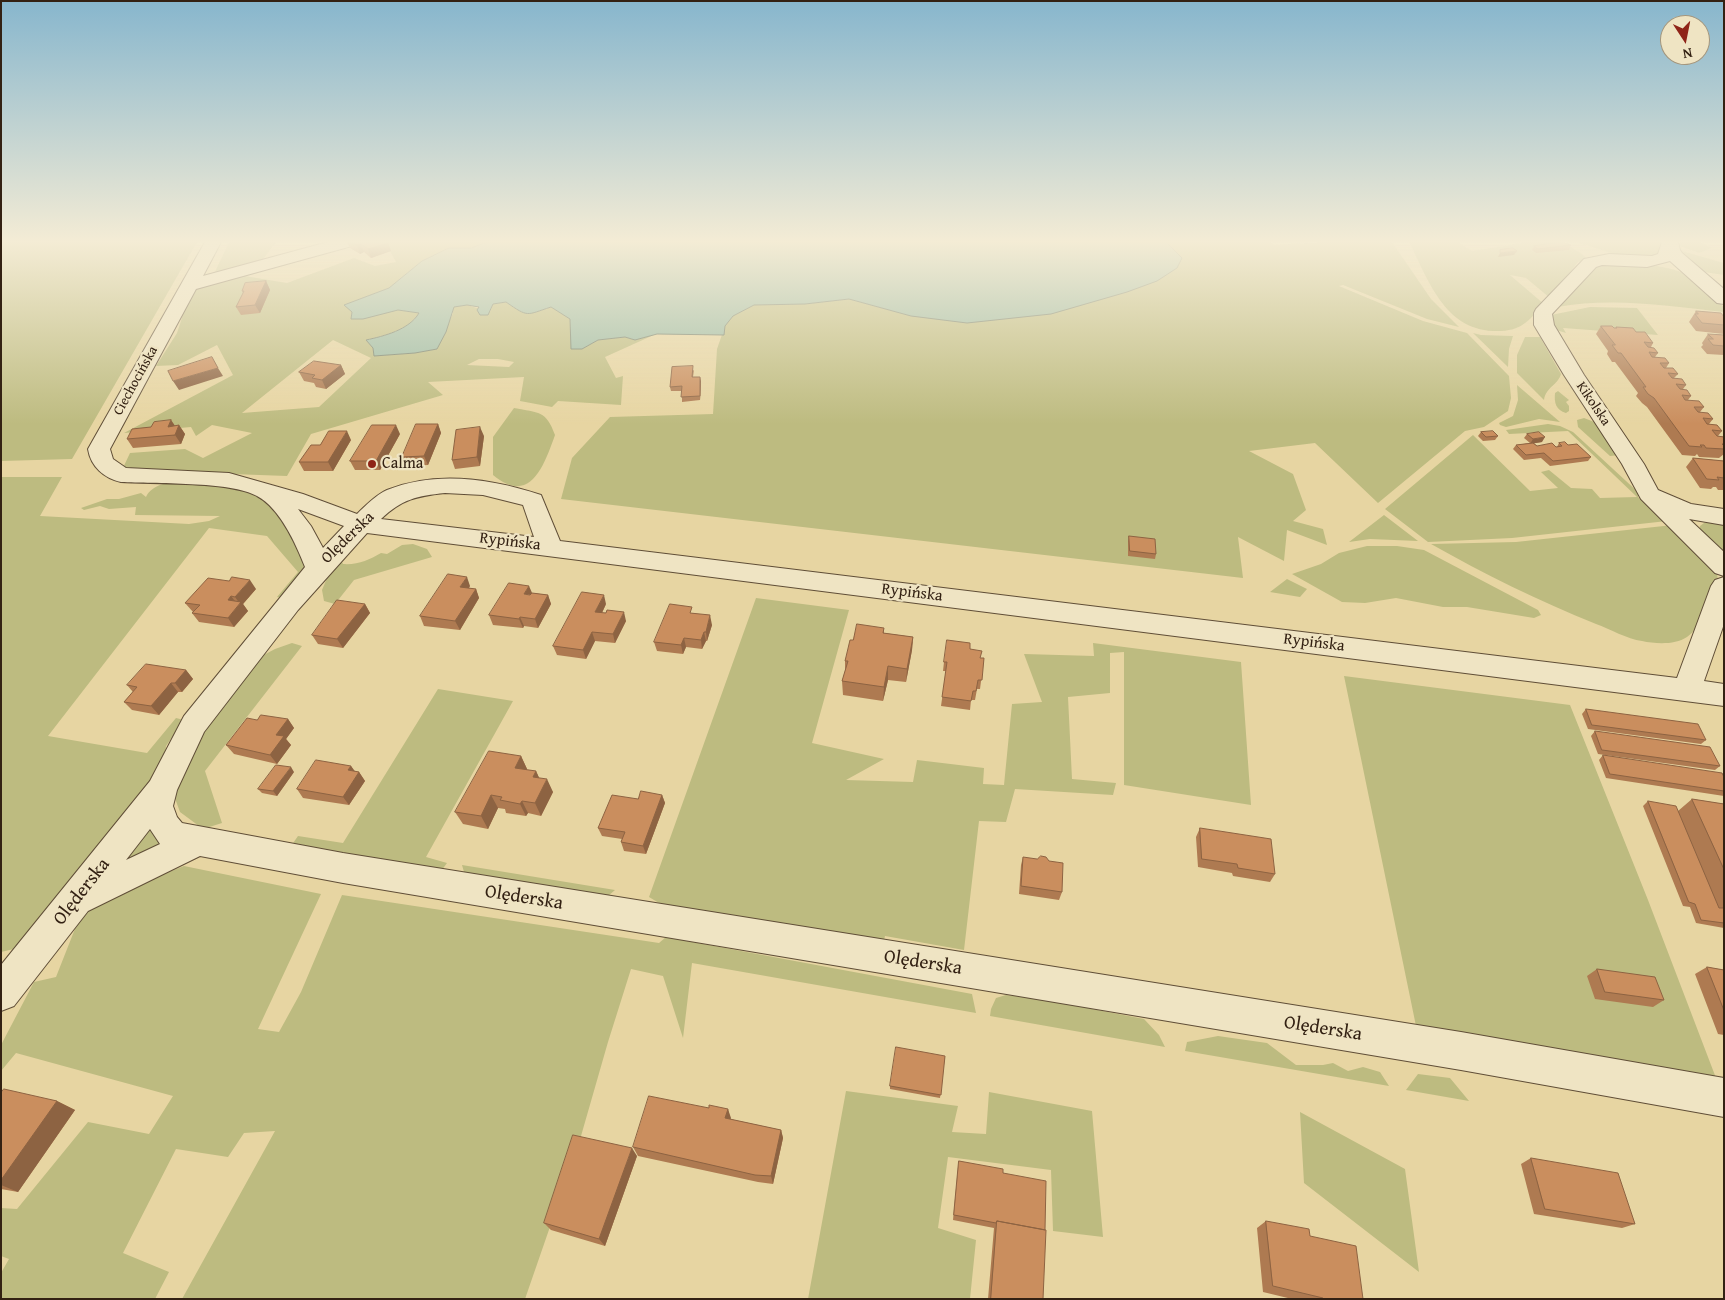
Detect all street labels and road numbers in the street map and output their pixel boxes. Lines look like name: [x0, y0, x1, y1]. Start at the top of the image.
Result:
street label: Ciechocińska: [110, 344, 162, 418]
street label: Kikolska: [1572, 379, 1614, 429]
street label: Olęderska: [317, 508, 379, 568]
street label: Rypińska: [478, 529, 542, 555]
street label: Rypińska: [880, 580, 944, 606]
street label: Rypińska: [1282, 630, 1346, 656]
street label: Olęderska: [49, 854, 115, 930]
street label: Olęderska: [483, 881, 565, 915]
street label: Olęderska: [882, 946, 964, 980]
street label: Olęderska: [1282, 1012, 1364, 1046]

